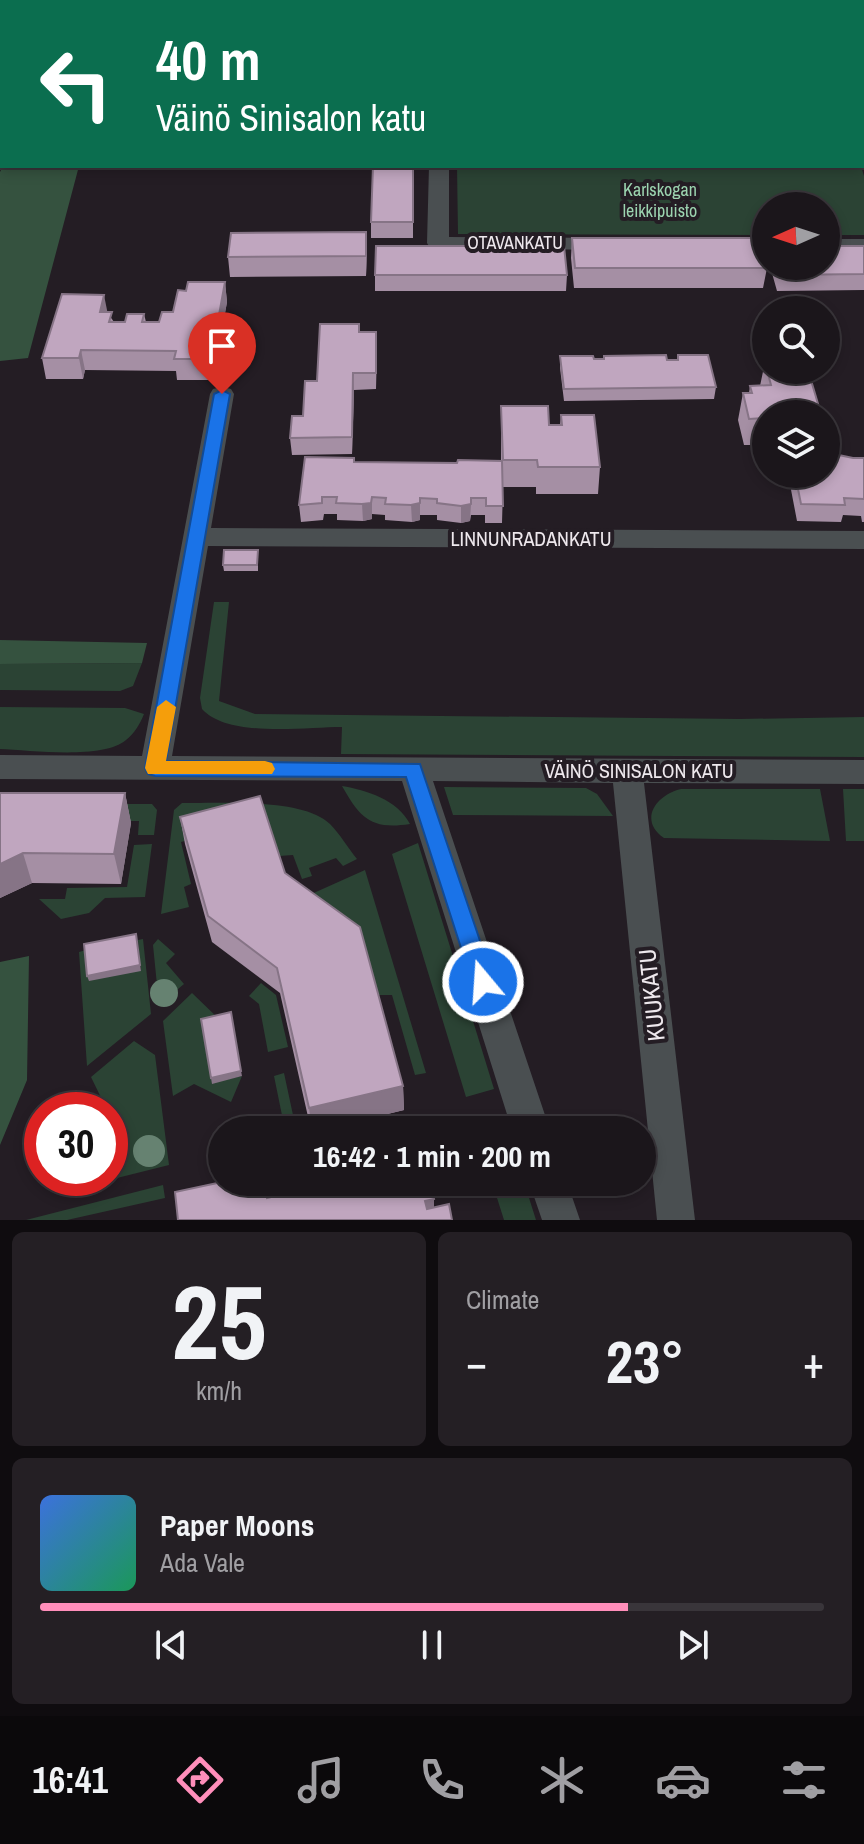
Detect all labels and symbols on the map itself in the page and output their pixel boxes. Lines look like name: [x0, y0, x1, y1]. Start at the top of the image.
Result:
park label: Karlskogan leikkipuisto: [623, 177, 697, 223]
north arrow: [752, 192, 840, 280]
street label: OTAVANKATU: [467, 230, 563, 255]
pin: [188, 312, 256, 394]
street label: LINNUNRADANKATU: [451, 525, 611, 552]
street label: VÄINÖ SINISALON KATU: [545, 757, 734, 784]
position arrow: [441, 940, 525, 1024]
street label: KUUKATU: [630, 947, 672, 1043]
speed limit sign: 30: [24, 1092, 128, 1196]

